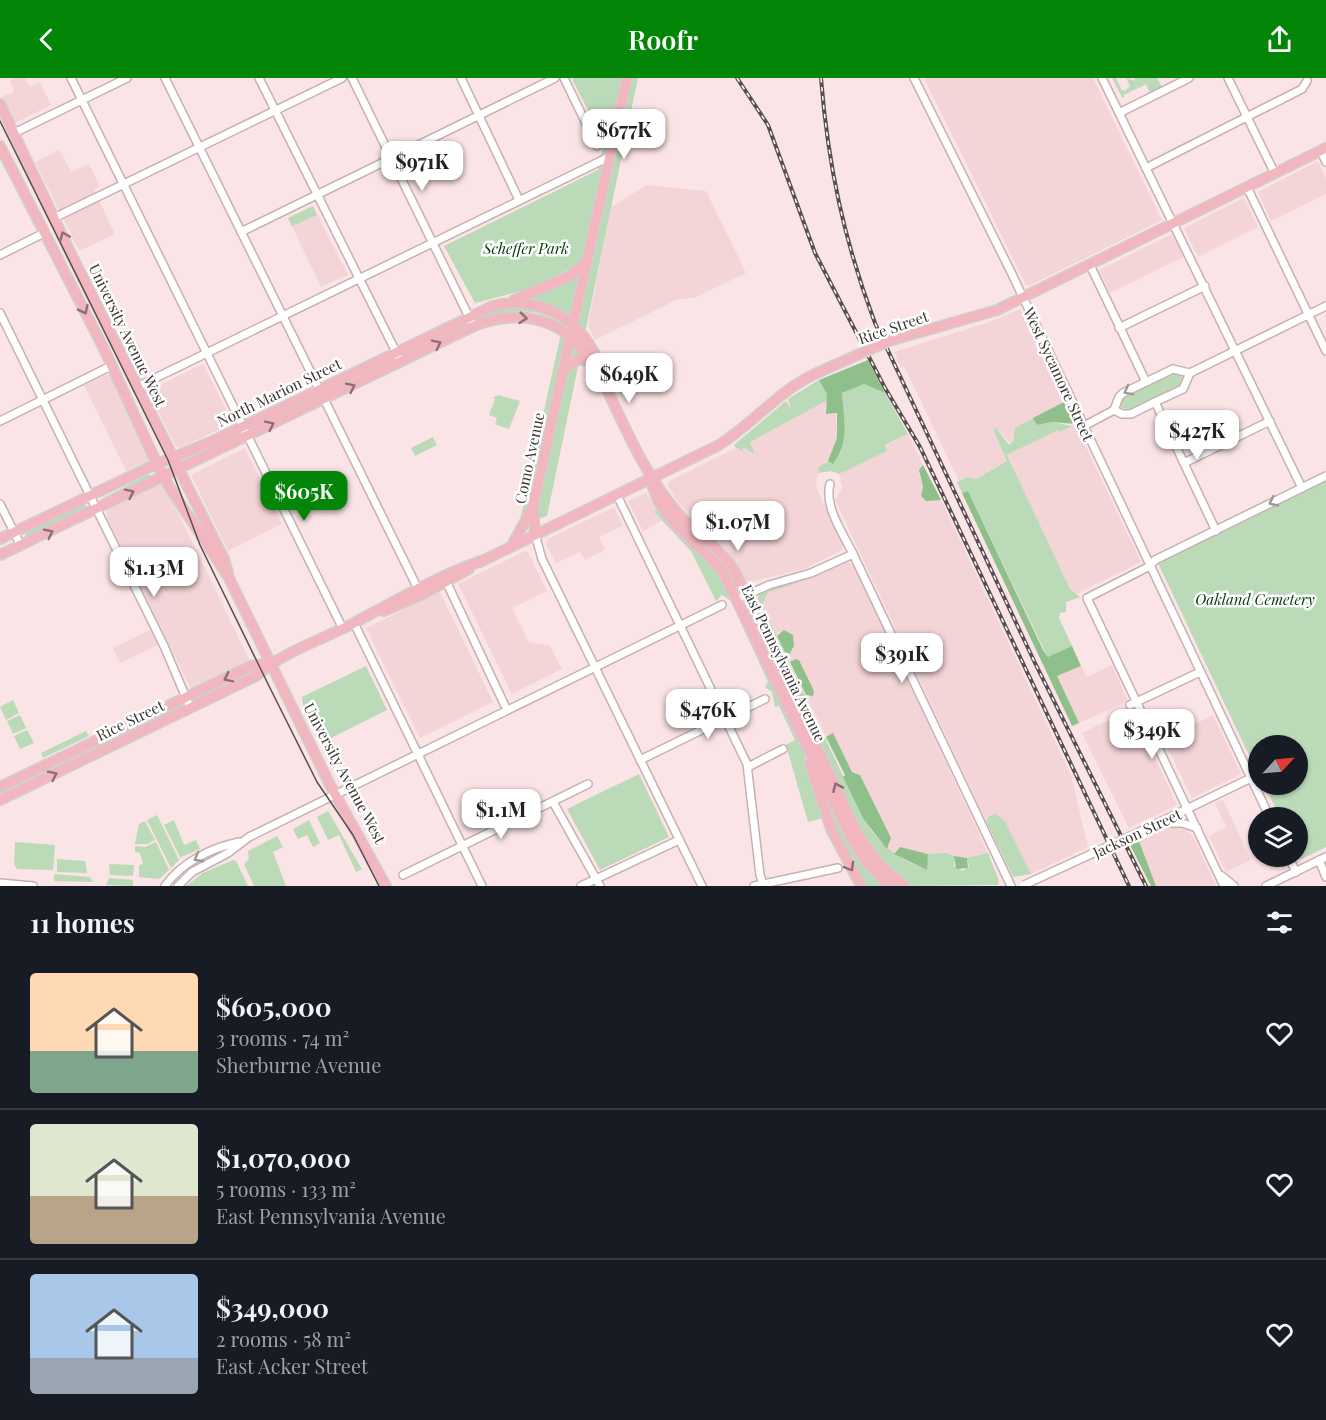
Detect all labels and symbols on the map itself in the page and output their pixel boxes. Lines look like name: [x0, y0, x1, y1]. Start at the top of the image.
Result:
pin: $677K: [582, 109, 666, 160]
pin: $971K: [380, 141, 464, 192]
one-way arrow: [59, 232, 71, 243]
park label: Scheffer Park: [482, 238, 569, 258]
street label: University Avenue West: [85, 260, 172, 410]
street label: West Sycamore Street: [1019, 303, 1099, 445]
one-way arrow: [77, 304, 89, 315]
street label: Rice Street: [855, 305, 931, 348]
one-way arrow: [519, 311, 528, 323]
one-way arrow: [431, 340, 442, 351]
street label: North Marion Street: [214, 353, 345, 431]
pin: $649K: [587, 353, 671, 404]
one-way arrow: [344, 382, 355, 394]
one-way arrow: [1124, 384, 1135, 395]
pin: $427K: [1155, 410, 1239, 461]
street label: Como Avenue: [510, 411, 548, 505]
one-way arrow: [264, 421, 275, 433]
pin: $605K: [262, 471, 346, 522]
one-way arrow: [124, 489, 135, 501]
one-way arrow: [1269, 495, 1280, 506]
pin: $1.07M: [689, 501, 787, 552]
one-way arrow: [42, 528, 53, 540]
pin: $1.13M: [105, 547, 203, 598]
street label: East Pennsylvania Avenue: [737, 581, 831, 745]
park label: Oakland Cemetery: [1195, 589, 1315, 609]
pin: $391K: [860, 633, 944, 684]
one-way arrow: [223, 670, 234, 682]
pin: $476K: [666, 689, 750, 740]
street label: Rice Street: [93, 695, 168, 745]
street label: University Avenue West: [299, 699, 391, 847]
pin: $349K: [1110, 709, 1194, 760]
north arrow: [1248, 735, 1308, 795]
one-way arrow: [46, 770, 57, 782]
one-way arrow: [832, 782, 844, 793]
pin: $1.1M: [459, 789, 543, 840]
street label: Jackson Street: [1089, 803, 1185, 863]
one-way arrow: [194, 851, 205, 862]
one-way arrow: [843, 860, 854, 871]

